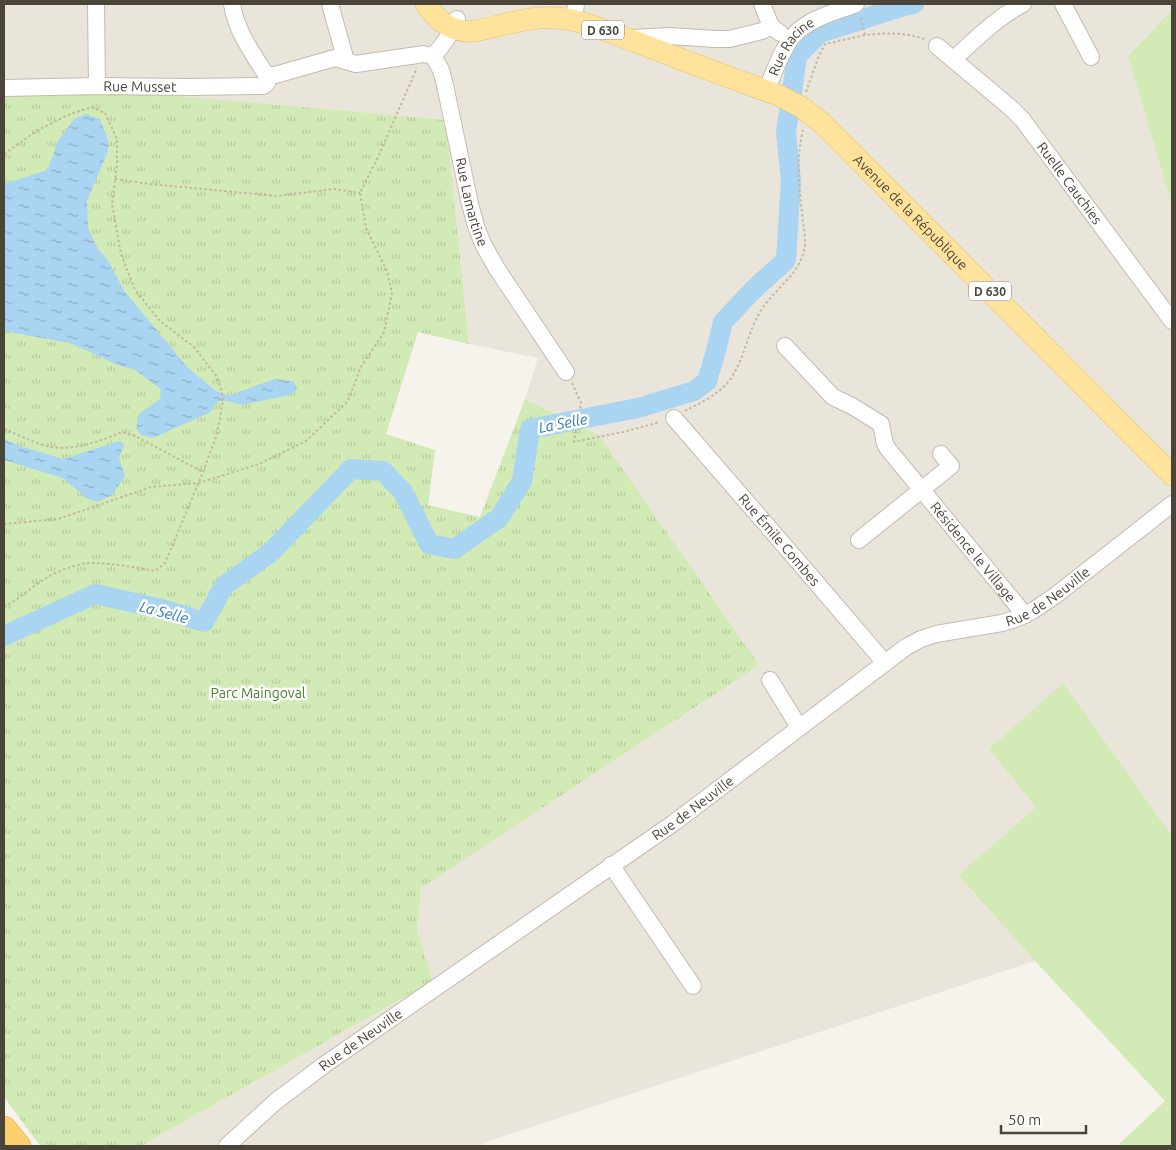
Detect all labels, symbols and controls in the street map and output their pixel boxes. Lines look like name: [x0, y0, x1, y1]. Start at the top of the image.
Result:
street label: Rue Racine: [765, 14, 817, 78]
road number: D 630: [582, 20, 624, 40]
street label: Rue Musset: [103, 78, 177, 95]
street label: Ruelle Cauchies: [1034, 139, 1105, 227]
street label: Avenue de la République: [850, 151, 971, 273]
street label: Rue Lamartine: [452, 156, 491, 249]
road number: D 630: [969, 282, 1011, 300]
water label: La Selle: [537, 410, 589, 436]
street label: Rue Émile Combes: [735, 490, 823, 589]
street label: Résidence le Village: [927, 499, 1019, 605]
street label: Rue de Neuville: [1004, 564, 1093, 629]
water label: La Selle: [138, 597, 190, 627]
park label: Parc Maingoval: [210, 685, 306, 701]
street label: Rue de Neuville: [649, 772, 737, 844]
street label: Rue de Neuville: [316, 1005, 405, 1074]
scale bar: [1001, 1102, 1086, 1134]
text: 50 m: [1008, 1111, 1041, 1128]

